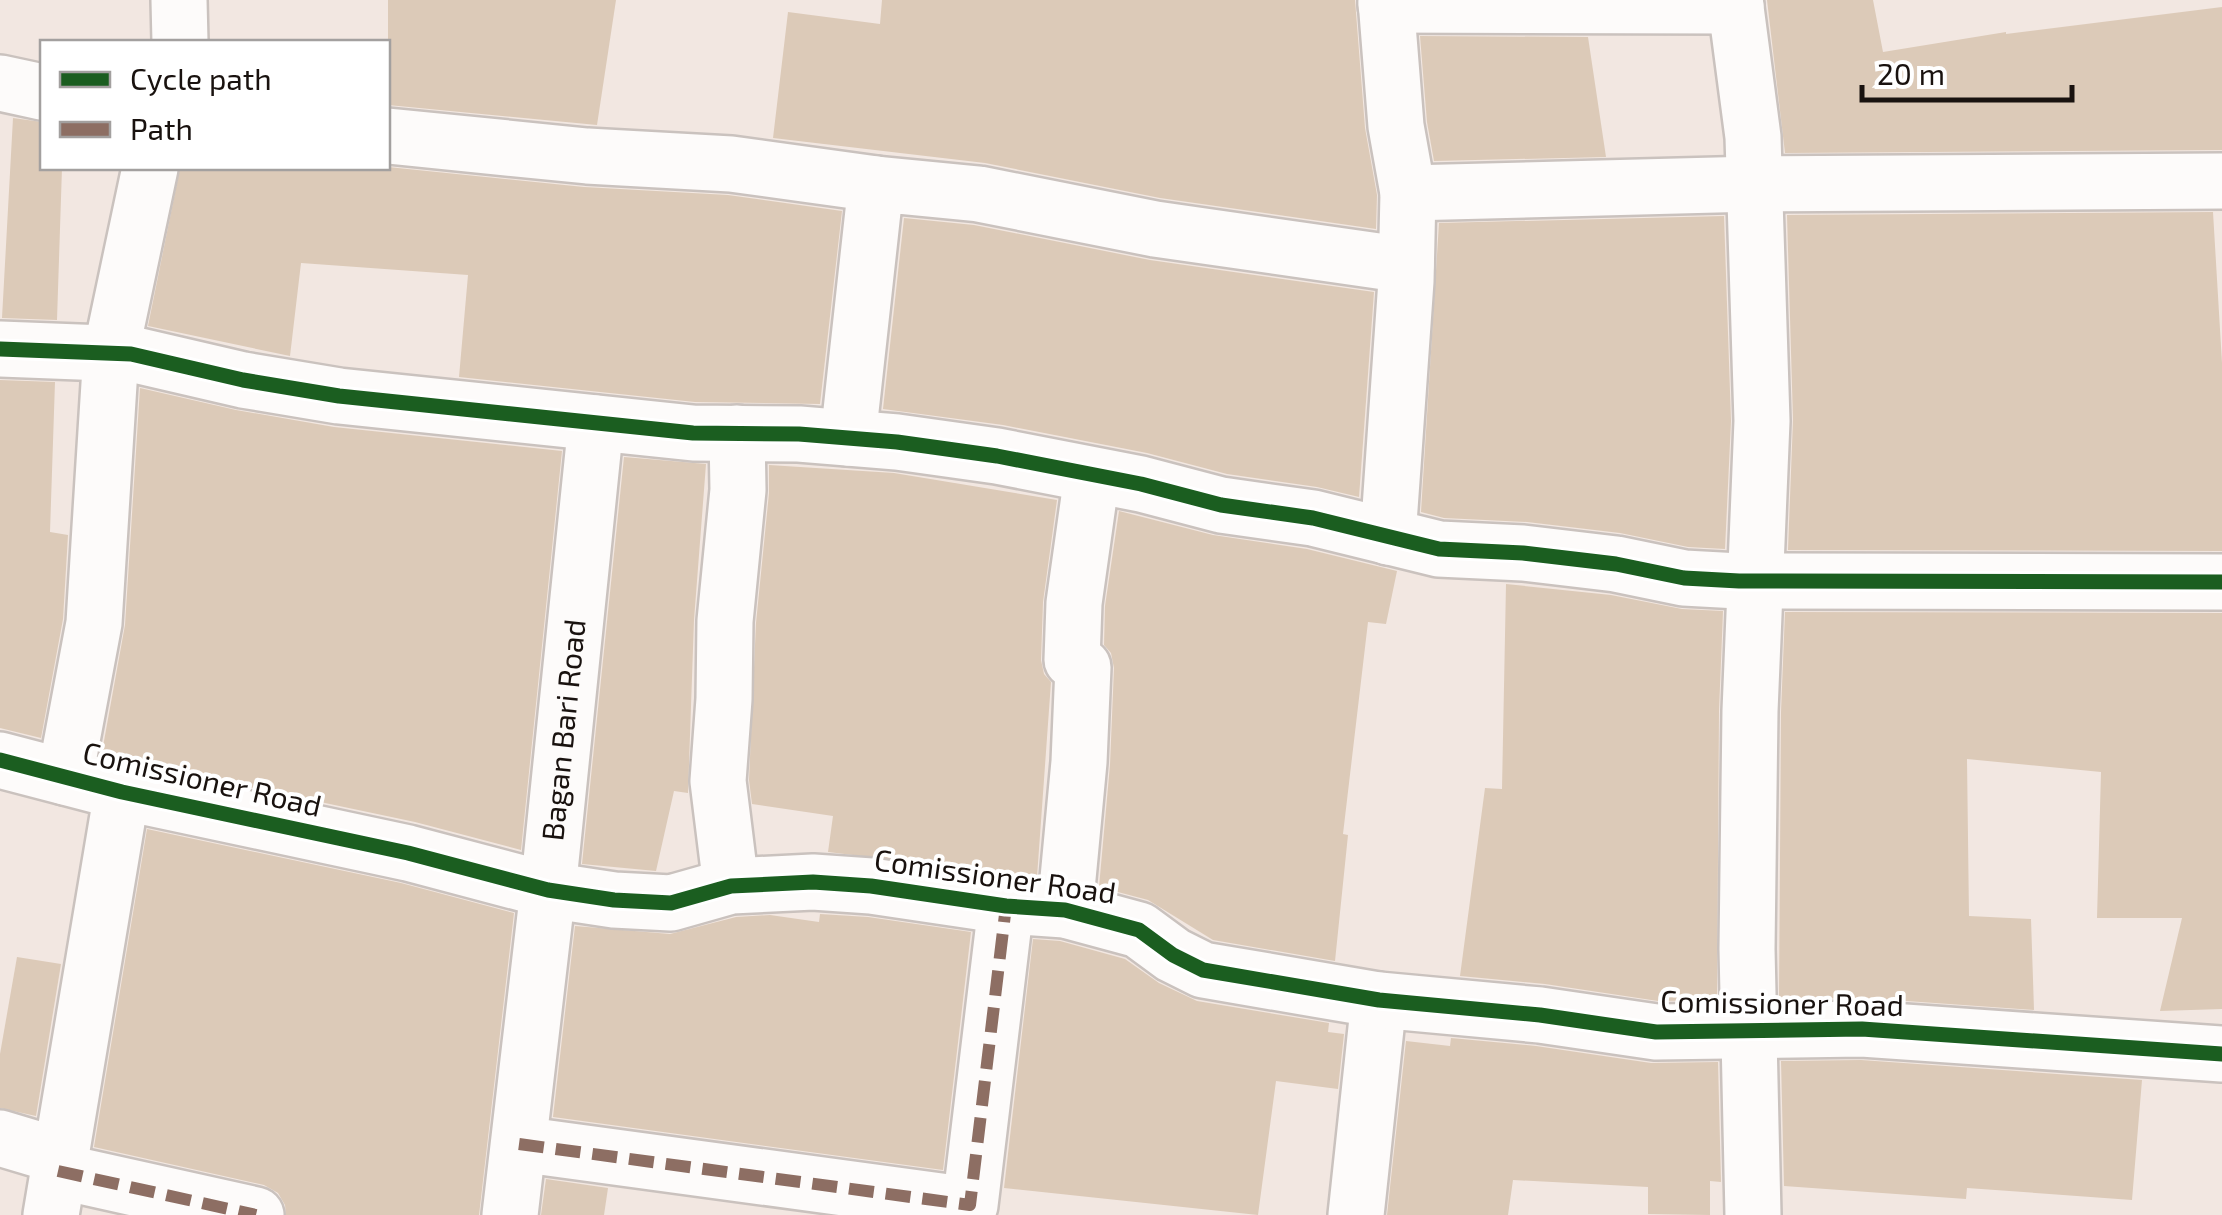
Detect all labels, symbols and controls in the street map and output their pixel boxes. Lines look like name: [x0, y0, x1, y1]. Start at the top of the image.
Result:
legend: [40, 40, 390, 170]
scale bar: [1862, 40, 2072, 102]
text: 20 m: [1877, 55, 1945, 91]
text: Cycle path: [130, 60, 272, 96]
text: Path: [130, 110, 193, 146]
street label: Bagan Bari Road: [533, 617, 592, 842]
street label: Comissioner Road: [80, 733, 325, 823]
street label: Comissioner Road: [872, 840, 1118, 910]
street label: Comissioner Road: [1660, 982, 1904, 1022]

